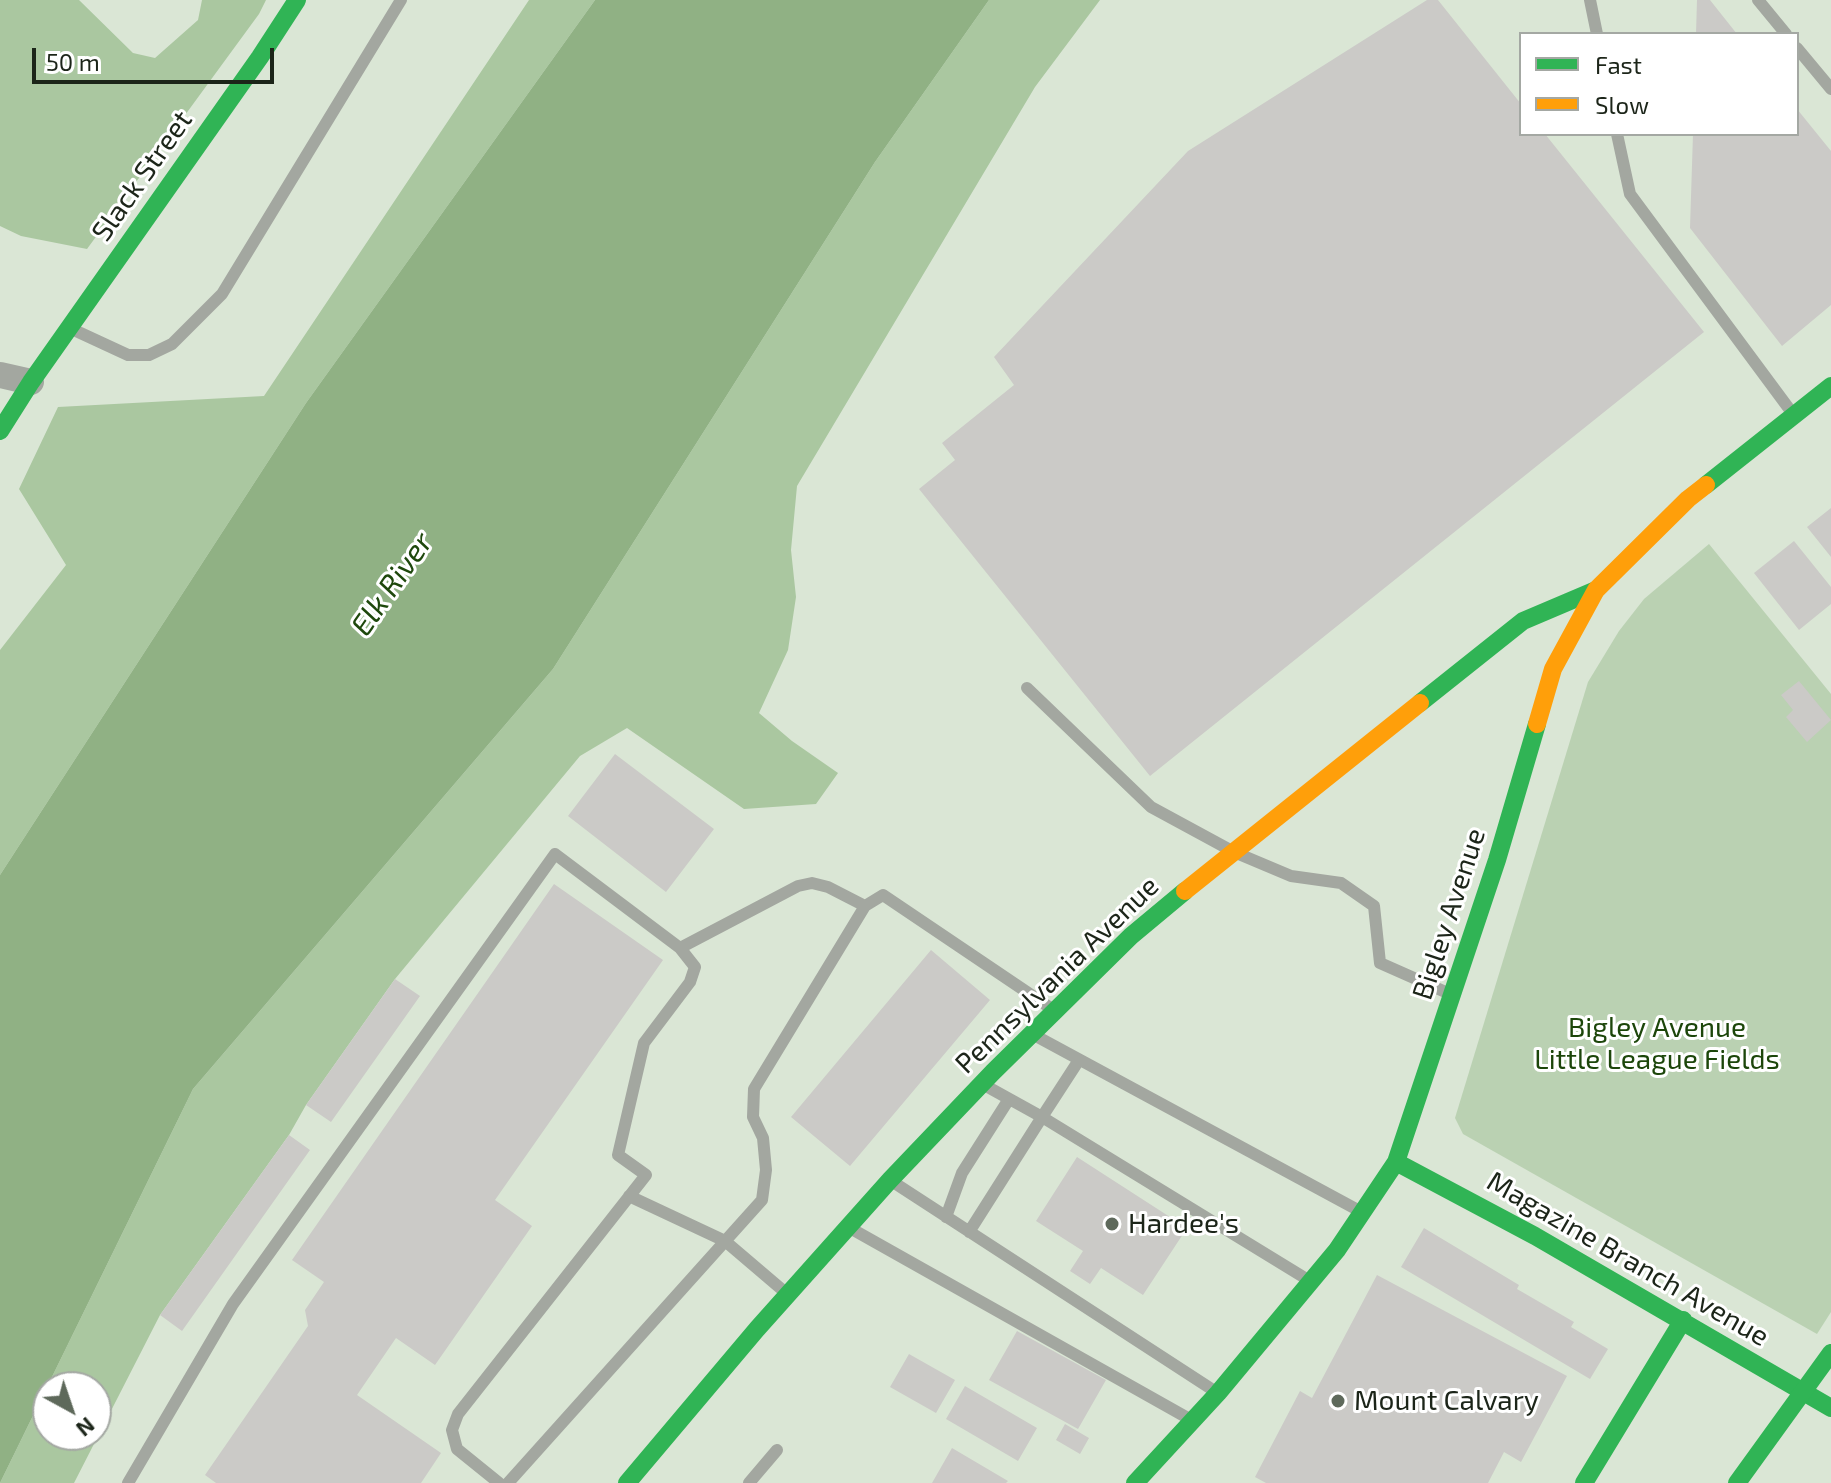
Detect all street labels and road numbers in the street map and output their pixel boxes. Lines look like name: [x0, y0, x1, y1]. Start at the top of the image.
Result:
street label: Slack Street: [85, 104, 199, 248]
street label: Bigley Avenue: [1406, 824, 1492, 1004]
street label: Pennsylvania Avenue: [948, 869, 1166, 1081]
street label: Magazine Branch Avenue: [1481, 1164, 1775, 1354]

